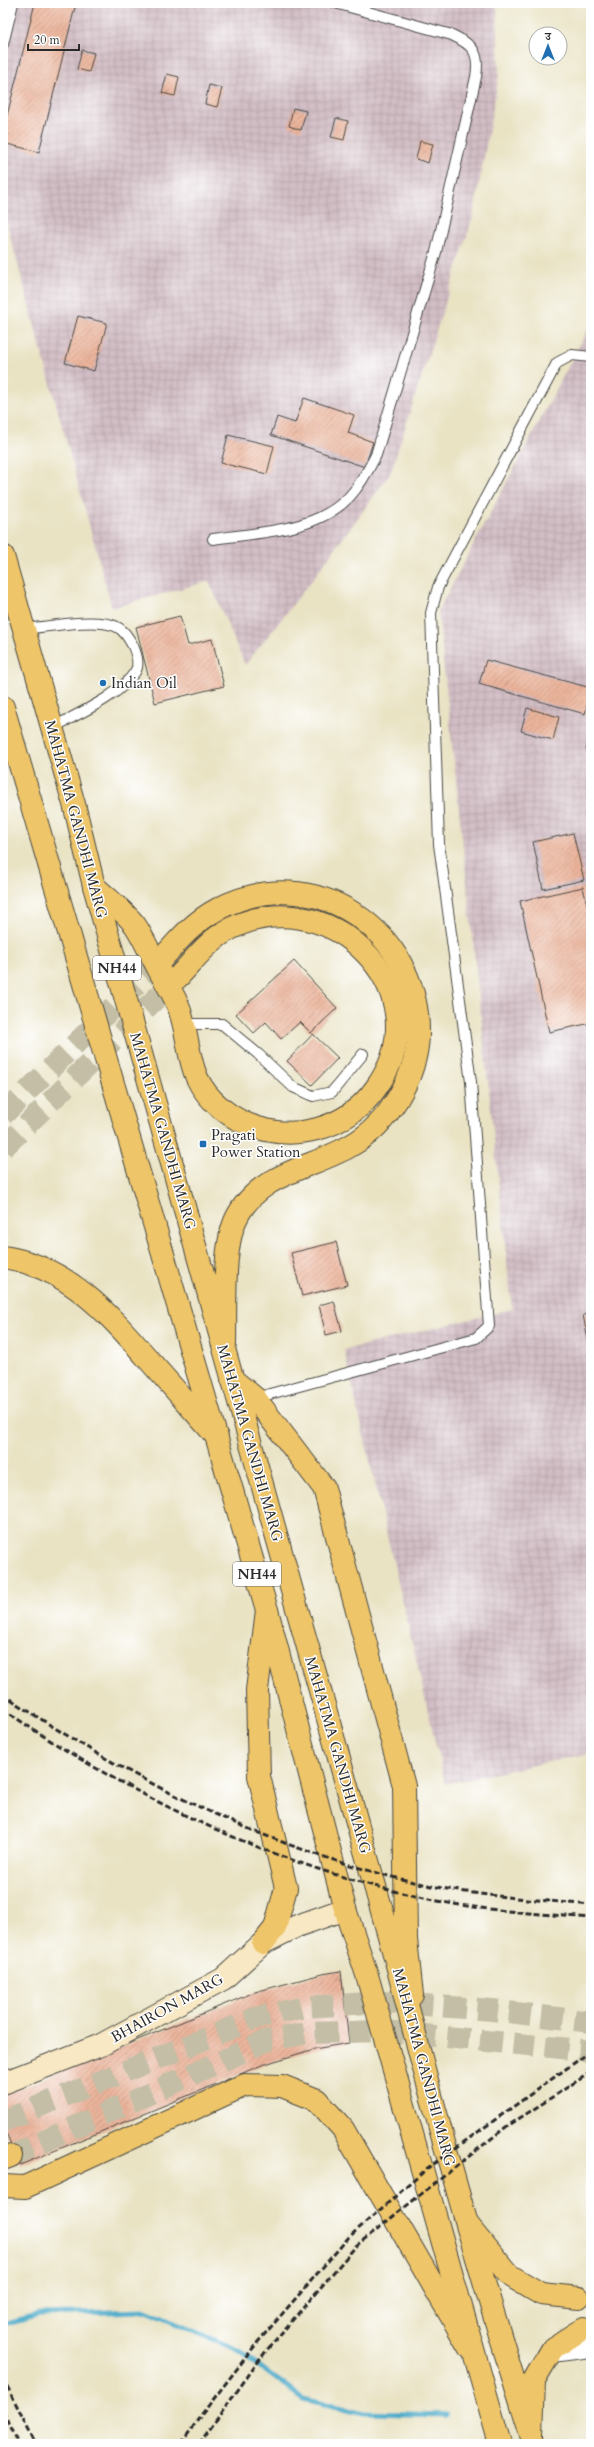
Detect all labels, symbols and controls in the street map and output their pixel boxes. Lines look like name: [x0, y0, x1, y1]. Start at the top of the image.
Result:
scale bar: [28, 26, 79, 52]
north arrow: [528, 26, 568, 66]
text: उ: [544, 29, 552, 44]
text: 20 m: [34, 32, 61, 48]
place label: Indian Oil: [111, 673, 177, 693]
marker: Indian Oil: [98, 678, 108, 688]
street label: MAHATMA GANDHI MARG: [40, 718, 112, 920]
road number: NH44: [93, 956, 141, 980]
street label: MAHATMA GANDHI MARG: [125, 1030, 201, 1232]
place label: Pragati Power Station: [211, 1125, 301, 1162]
marker: Pragati Power Station: [198, 1139, 208, 1149]
street label: MAHATMA GANDHI MARG: [212, 1342, 288, 1544]
road number: NH44: [233, 1562, 281, 1586]
street label: MAHATMA GANDHI MARG: [300, 1654, 376, 1856]
street label: MAHATMA GANDHI MARG: [388, 1966, 460, 2168]
street label: BHAIRON MARG: [107, 1969, 227, 2047]

